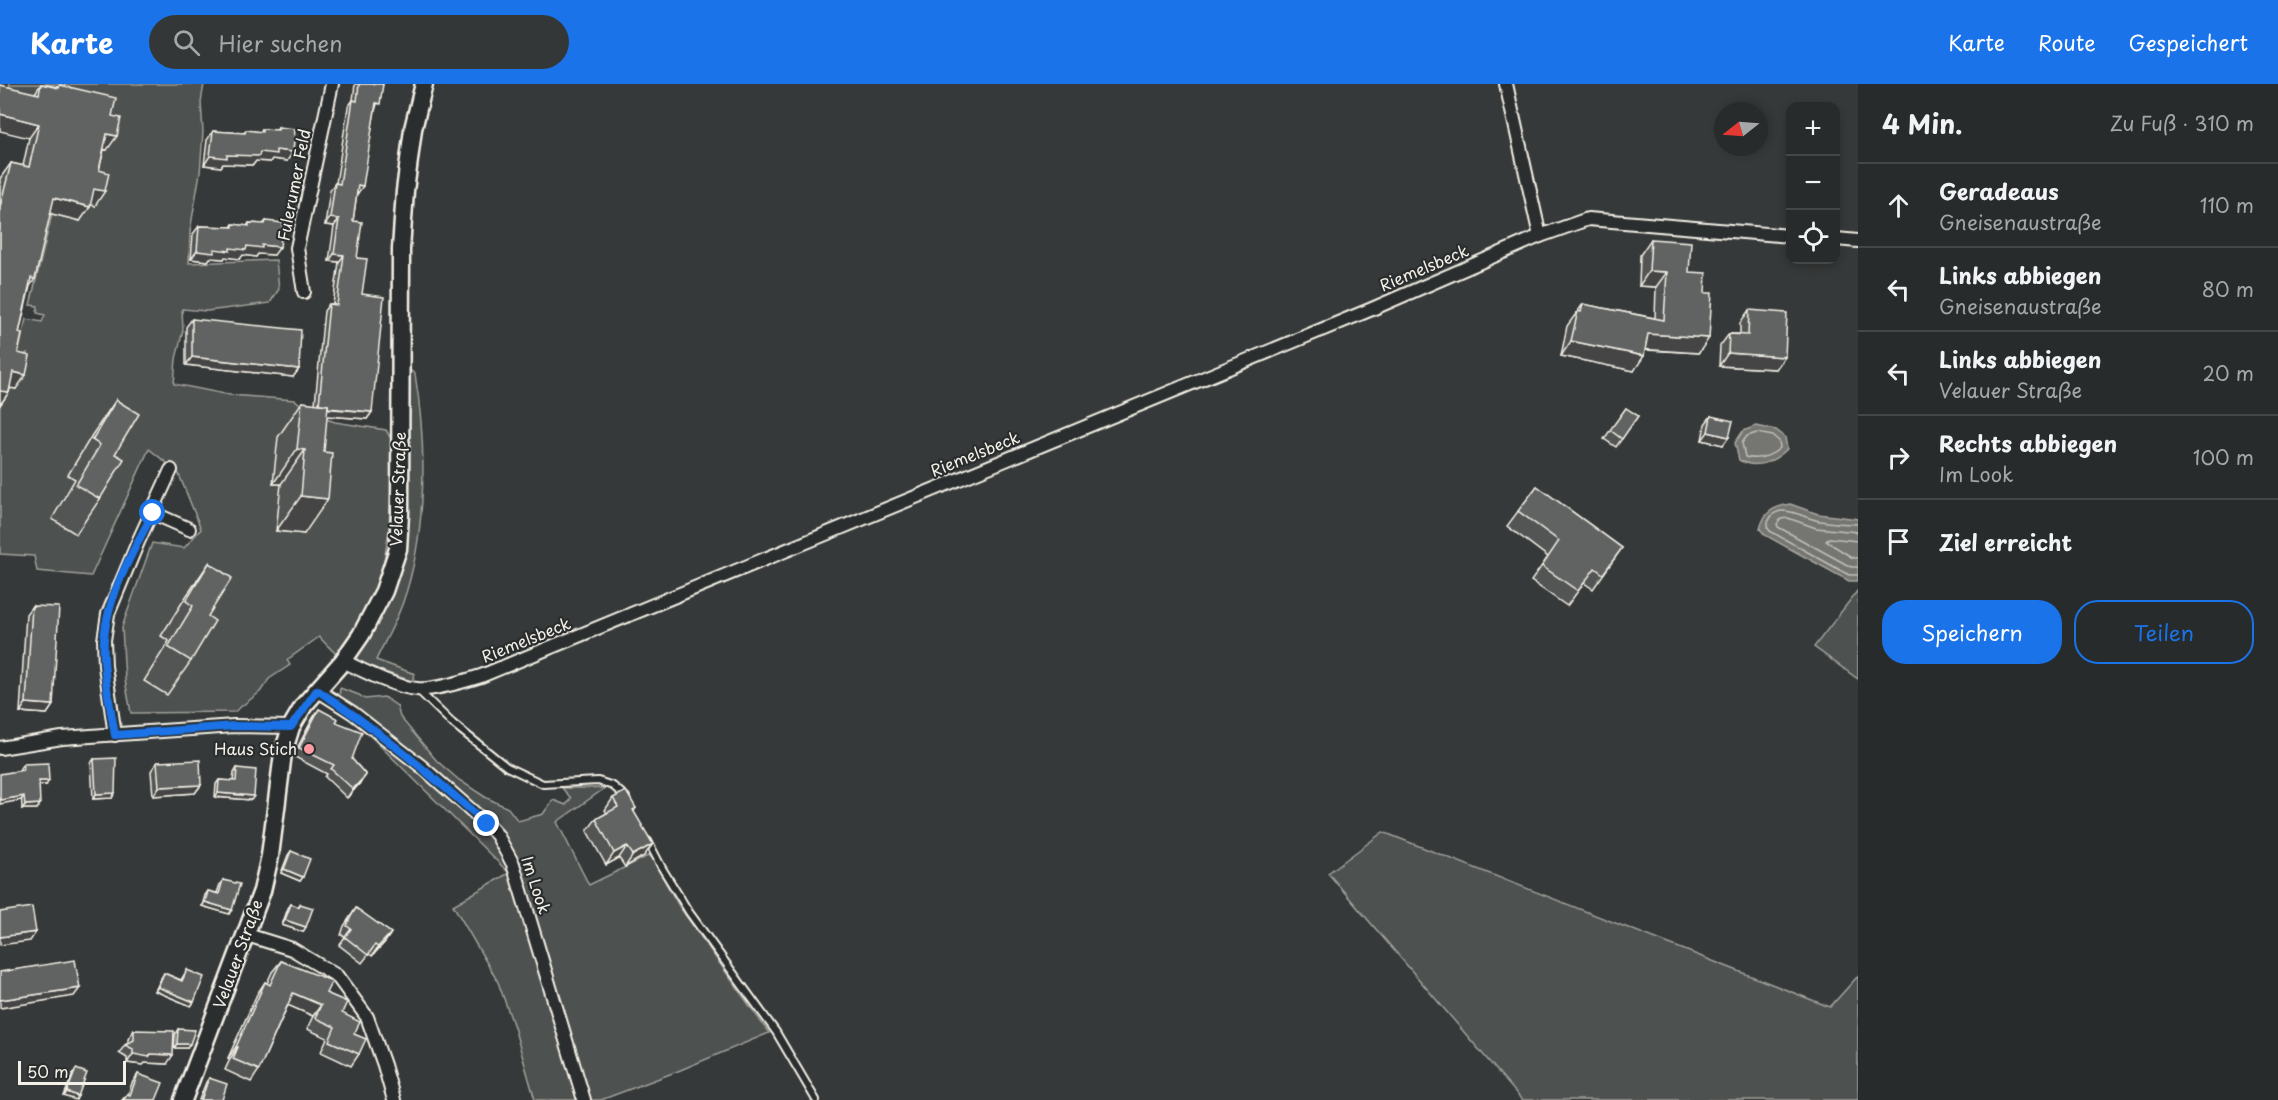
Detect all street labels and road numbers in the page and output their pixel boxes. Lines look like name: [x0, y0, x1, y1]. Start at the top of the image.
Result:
street label: Fulerumer Feld: [270, 127, 316, 243]
street label: Riemelsbeck: [1375, 237, 1472, 297]
street label: Riemelsbeck: [926, 424, 1023, 482]
street label: Velauer Straße: [383, 431, 411, 547]
street label: Riemelsbeck: [477, 610, 574, 668]
street label: Im Look: [516, 853, 558, 917]
street label: Velauer Straße: [206, 896, 268, 1012]

